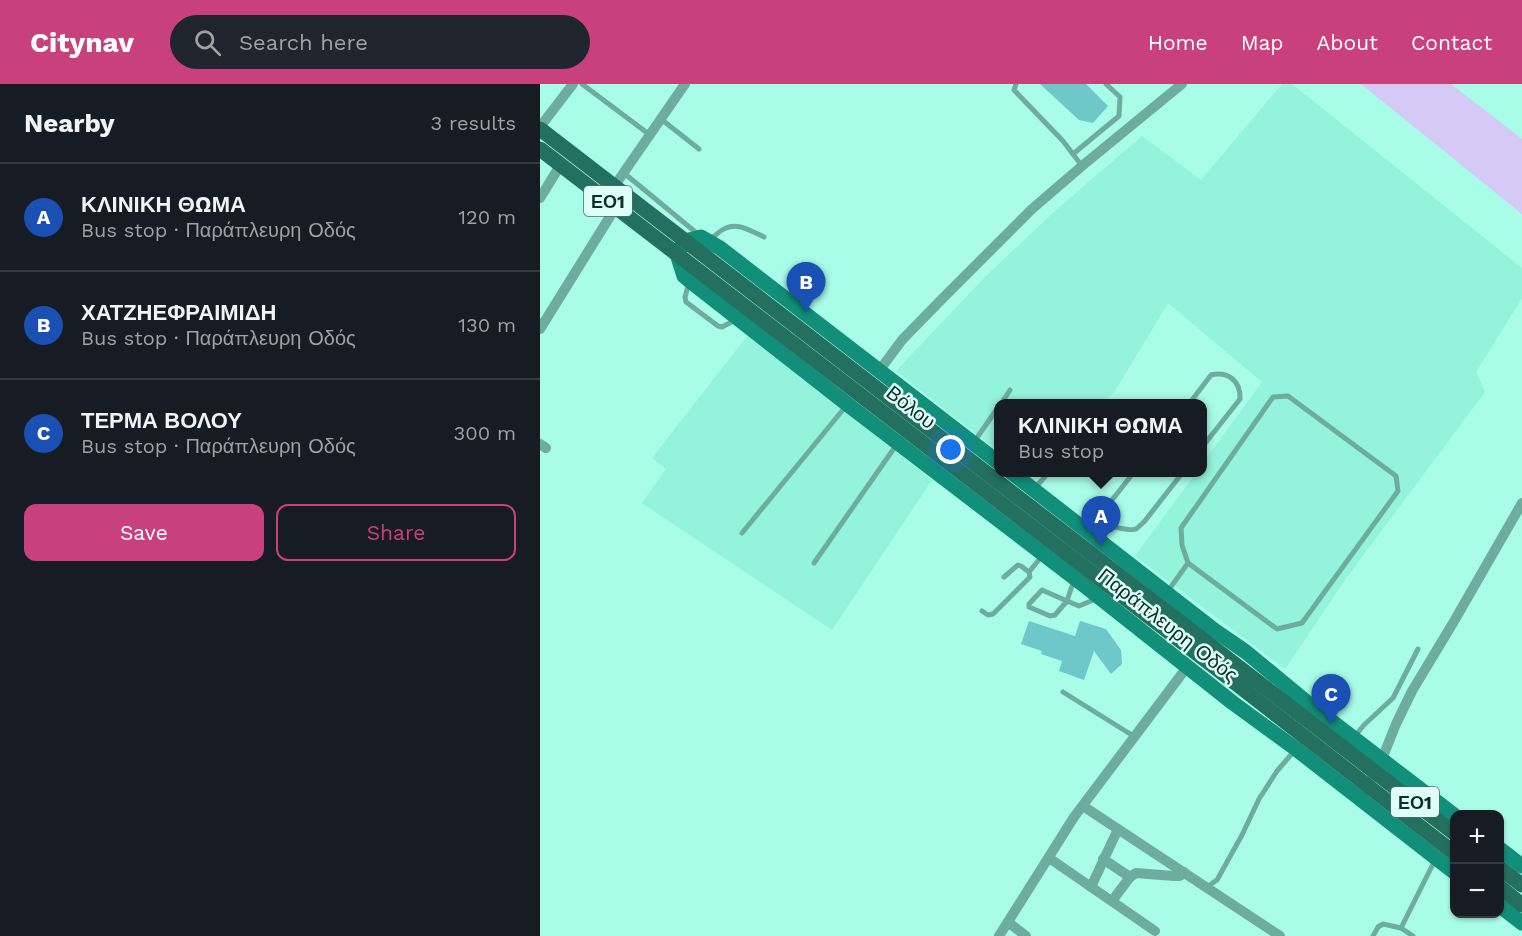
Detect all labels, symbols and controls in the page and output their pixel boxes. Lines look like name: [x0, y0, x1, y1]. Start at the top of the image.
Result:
search box: [170, 15, 590, 69]
text: Citynav: [30, 26, 134, 59]
icon: search: [191, 26, 224, 59]
text: Search here: [239, 30, 368, 55]
text: Home: [1148, 30, 1208, 55]
text: Map: [1241, 30, 1284, 55]
text: About: [1317, 30, 1378, 55]
text: Contact: [1411, 30, 1492, 55]
text: Nearby: [24, 108, 115, 138]
text: 3 results: [431, 111, 516, 135]
road number: ΕΟ1: [584, 186, 632, 216]
text: ΚΛΙΝΙΚΗ ΘΩΜΑ: [81, 192, 246, 217]
text: A: [37, 205, 50, 229]
text: 120 m: [458, 205, 516, 229]
text: Bus stop · Παράπλευρη Οδός: [81, 218, 356, 242]
pin: B: [786, 262, 826, 312]
text: ΧΑΤΖΗΕΦΡΑΙΜΙΔΗ: [81, 300, 276, 325]
text: B: [37, 313, 50, 337]
text: 130 m: [458, 313, 516, 337]
text: Bus stop · Παράπλευρη Οδός: [81, 326, 356, 350]
street label: Βόλου: [882, 380, 940, 434]
popup: [994, 399, 1207, 477]
text: ΤΕΡΜΑ ΒΟΛΟΥ: [81, 408, 242, 433]
text: ΚΛΙΝΙΚΗ ΘΩΜΑ: [1018, 413, 1183, 438]
text: C: [37, 421, 50, 445]
text: 300 m: [454, 421, 516, 445]
text: Bus stop · Παράπλευρη Οδός: [81, 434, 356, 458]
your location: [936, 435, 965, 464]
text: Bus stop: [1018, 439, 1104, 463]
pin: A: [1082, 496, 1120, 546]
button: Save: [24, 504, 264, 561]
button: Share: [276, 504, 516, 561]
street label: Παράπλευρη Οδός: [1094, 563, 1243, 687]
pin: C: [1312, 674, 1350, 724]
road number: ΕΟ1: [1391, 787, 1439, 817]
map controls: [1450, 810, 1504, 918]
button: +: [1450, 810, 1504, 864]
button: −: [1450, 864, 1504, 918]

